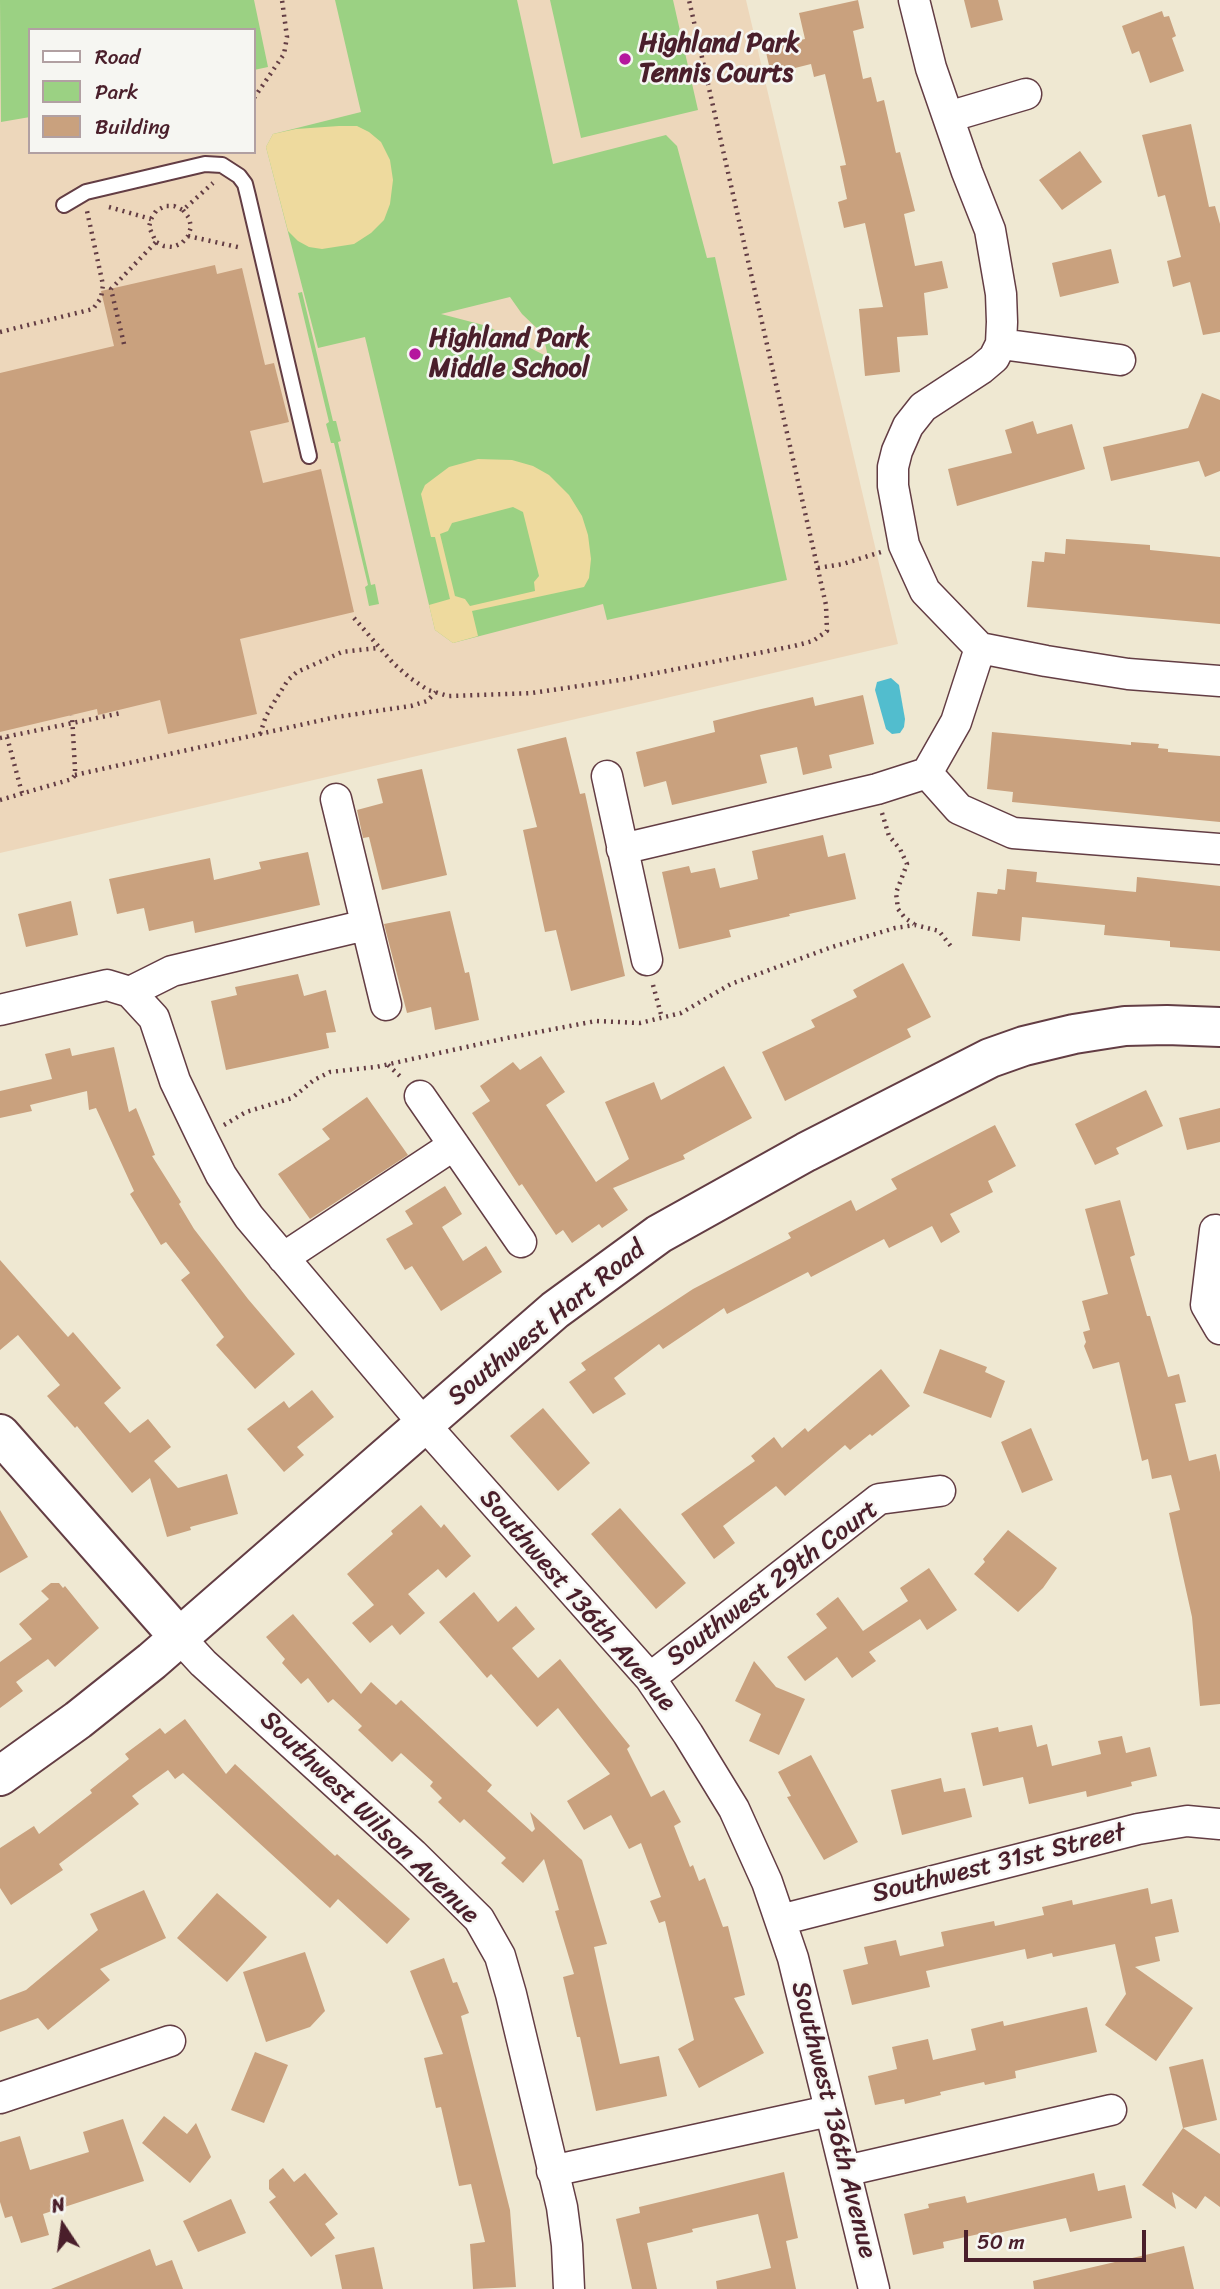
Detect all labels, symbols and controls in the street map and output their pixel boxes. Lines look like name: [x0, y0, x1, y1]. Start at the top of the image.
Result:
legend: [28, 28, 256, 154]
place label: Highland Park Tennis Courts: [639, 28, 800, 90]
text: Road: [95, 38, 140, 76]
marker: Highland Park Tennis Courts: [617, 51, 633, 67]
text: Park: [95, 73, 138, 111]
text: Building: [95, 108, 170, 146]
place label: Highland Park Middle School: [429, 323, 590, 384]
marker: Highland Park Middle School: [407, 346, 423, 362]
street label: Southwest Hart Road: [442, 1235, 652, 1413]
street label: Southwest 136th Avenue: [472, 1484, 682, 1718]
street label: Southwest 29th Court: [661, 1494, 885, 1674]
street label: Southwest Wilson Avenue: [253, 1705, 485, 1931]
street label: Southwest 31st Street: [869, 1817, 1129, 1911]
street label: Southwest 136th Avenue: [784, 1978, 882, 2262]
text: N: [48, 2187, 68, 2223]
north arrow: [28, 2191, 98, 2261]
scale bar: [968, 2216, 1150, 2260]
text: 50 m: [977, 2223, 1025, 2261]

